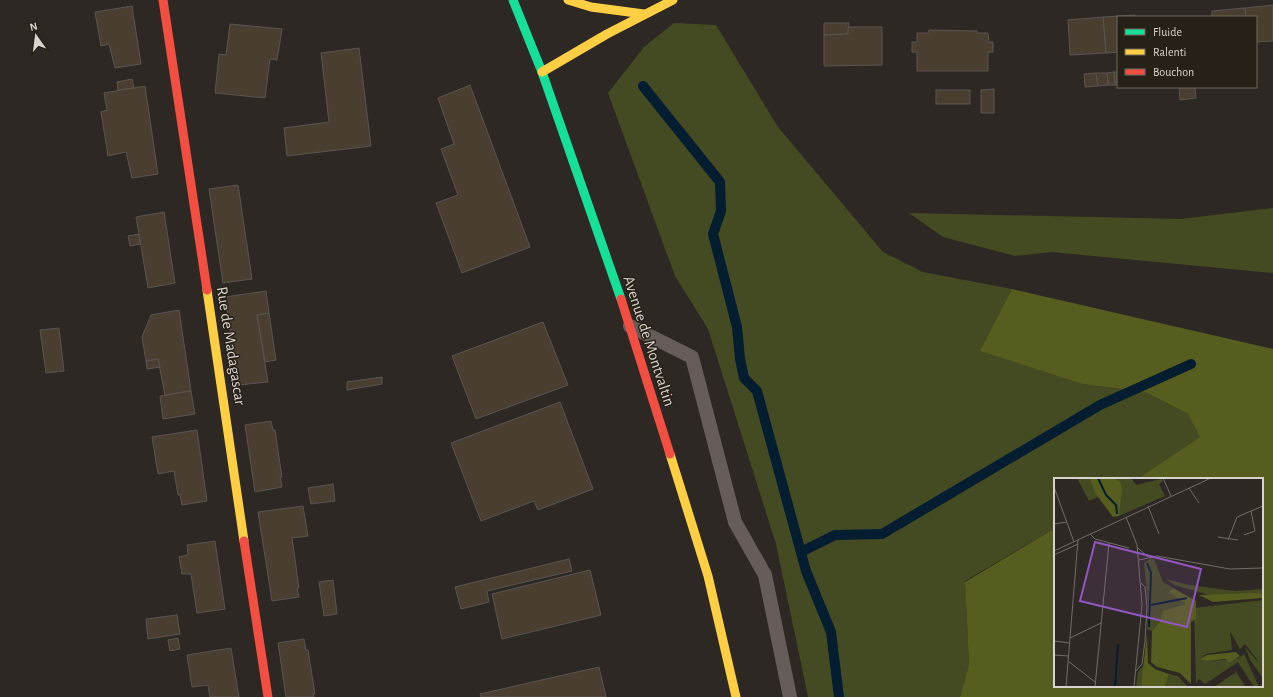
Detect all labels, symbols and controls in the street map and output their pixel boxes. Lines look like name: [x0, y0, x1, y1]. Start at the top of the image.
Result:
north arrow: [16, 16, 56, 56]
legend: [1117, 16, 1257, 88]
text: N: [29, 21, 39, 33]
text: Fluide: [1153, 26, 1182, 38]
text: Ralenti: [1153, 46, 1186, 58]
text: Bouchon: [1153, 66, 1194, 78]
street label: Avenue de Montvaltin: [620, 274, 678, 408]
street label: Rue de Madagascar: [214, 286, 248, 407]
inset map: [1054, 478, 1263, 687]

